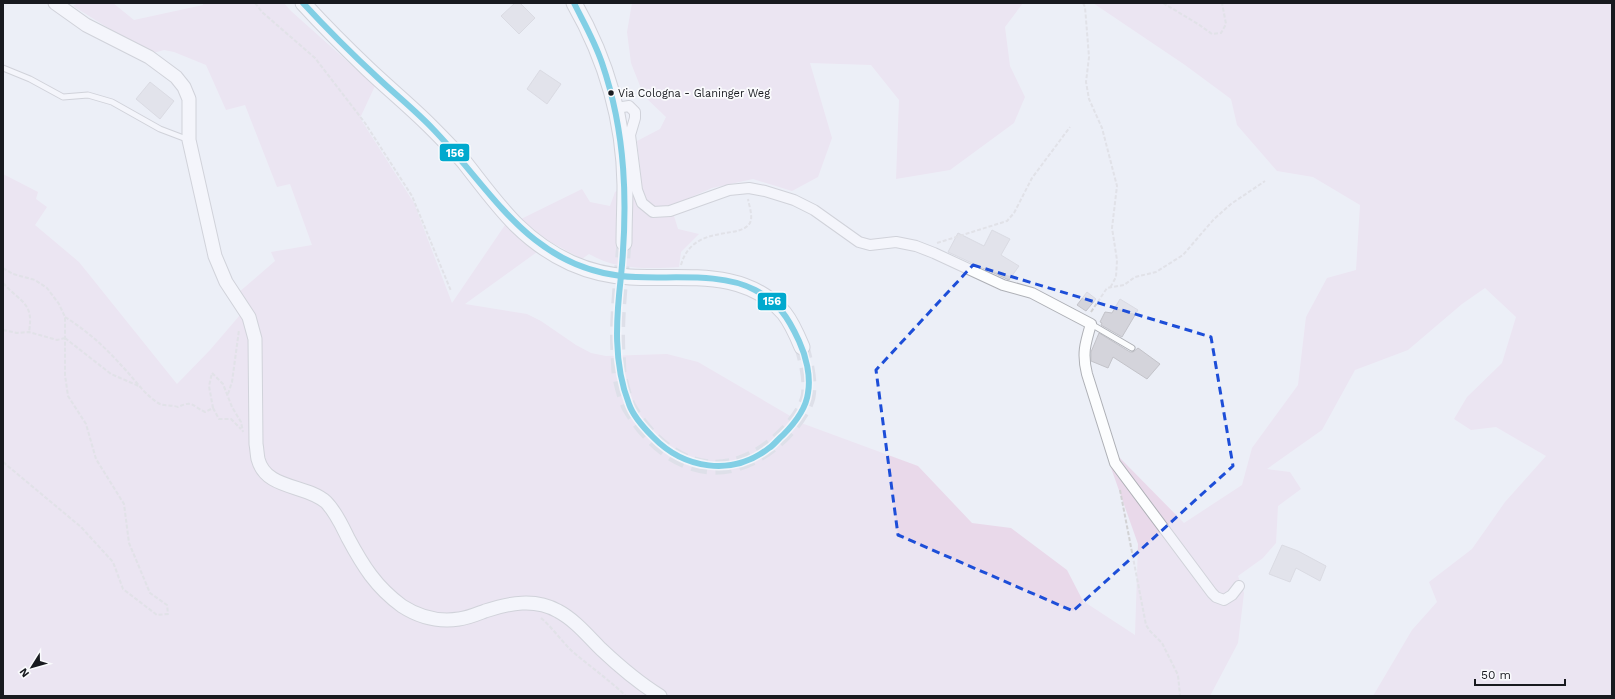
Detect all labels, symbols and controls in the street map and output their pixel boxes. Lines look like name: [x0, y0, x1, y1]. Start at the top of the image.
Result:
place label: Via Cologna - Glaninger Weg: [618, 87, 770, 100]
marker: Via Cologna - Glaninger Weg: [606, 88, 616, 98]
line badge: 156: [439, 143, 470, 162]
text: 156: [446, 147, 464, 160]
line badge: 156: [757, 292, 787, 311]
text: 156: [763, 295, 781, 308]
north arrow: [12, 647, 52, 687]
scale bar: [1475, 661, 1565, 687]
text: N: [17, 666, 32, 680]
text: 50 m: [1481, 668, 1511, 682]

